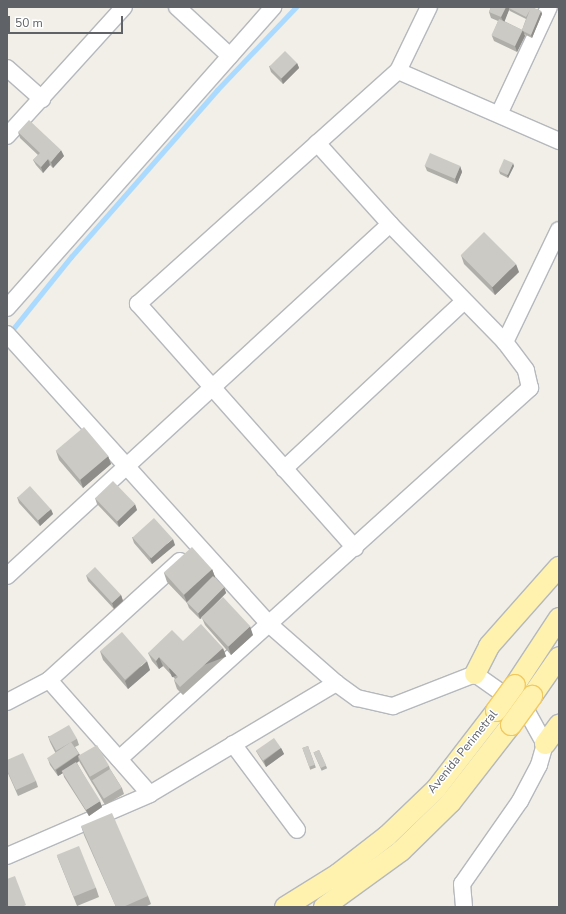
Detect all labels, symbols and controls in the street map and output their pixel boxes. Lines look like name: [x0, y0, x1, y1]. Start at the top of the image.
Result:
scale bar: [10, 8, 125, 34]
text: 50 m: [15, 15, 43, 31]
street label: Avenida Perimetral: [425, 708, 501, 796]

